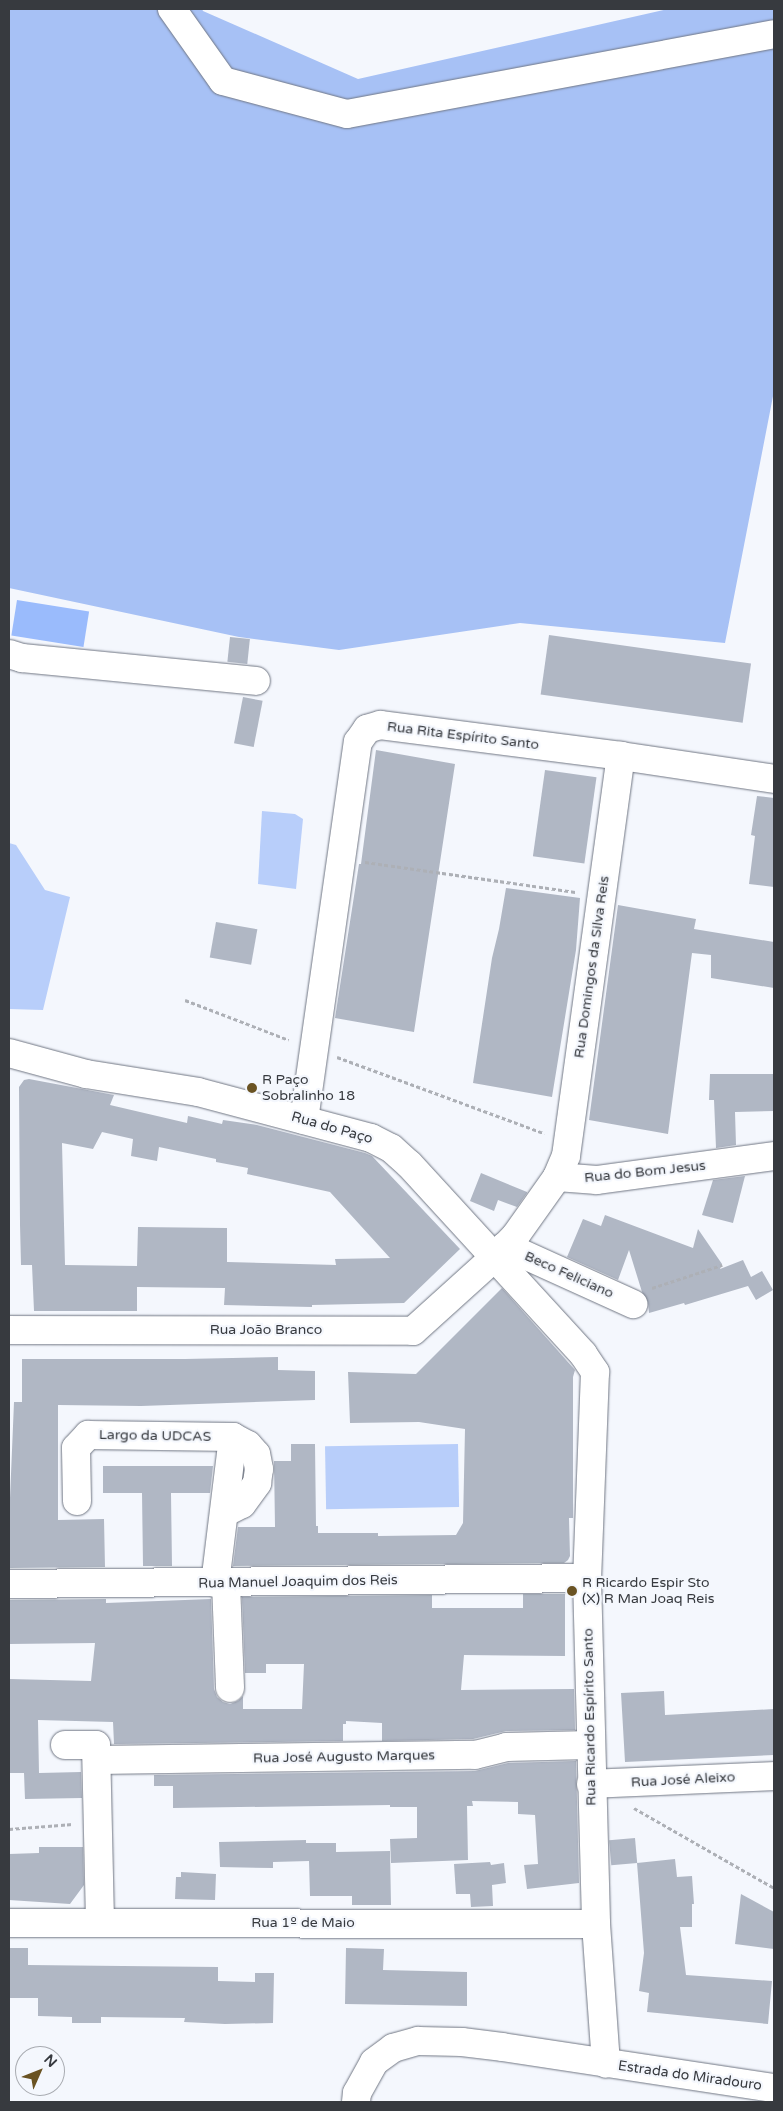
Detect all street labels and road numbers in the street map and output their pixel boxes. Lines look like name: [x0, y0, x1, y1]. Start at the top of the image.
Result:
street label: Rua Rita Espírito Santo: [386, 718, 540, 754]
street label: Rua Domingos da Silva Reis: [571, 875, 613, 1059]
street label: Rua do Paço: [289, 1108, 375, 1148]
street label: Rua do Bom Jesus: [583, 1157, 707, 1187]
street label: Beco Feliciano: [522, 1248, 616, 1302]
street label: Rua João Branco: [210, 1322, 322, 1338]
street label: Largo da UDCAS: [99, 1427, 211, 1445]
street label: Rua Manuel Joaquim dos Reis: [198, 1572, 398, 1592]
street label: Rua Ricardo Espírito Santo: [580, 1628, 600, 1806]
street label: Rua José Augusto Marques: [253, 1747, 435, 1767]
street label: Rua José Aleixo: [630, 1769, 736, 1791]
street label: Rua 1º de Maio: [251, 1915, 355, 1931]
street label: Estrada do Miradouro: [617, 2058, 763, 2094]

